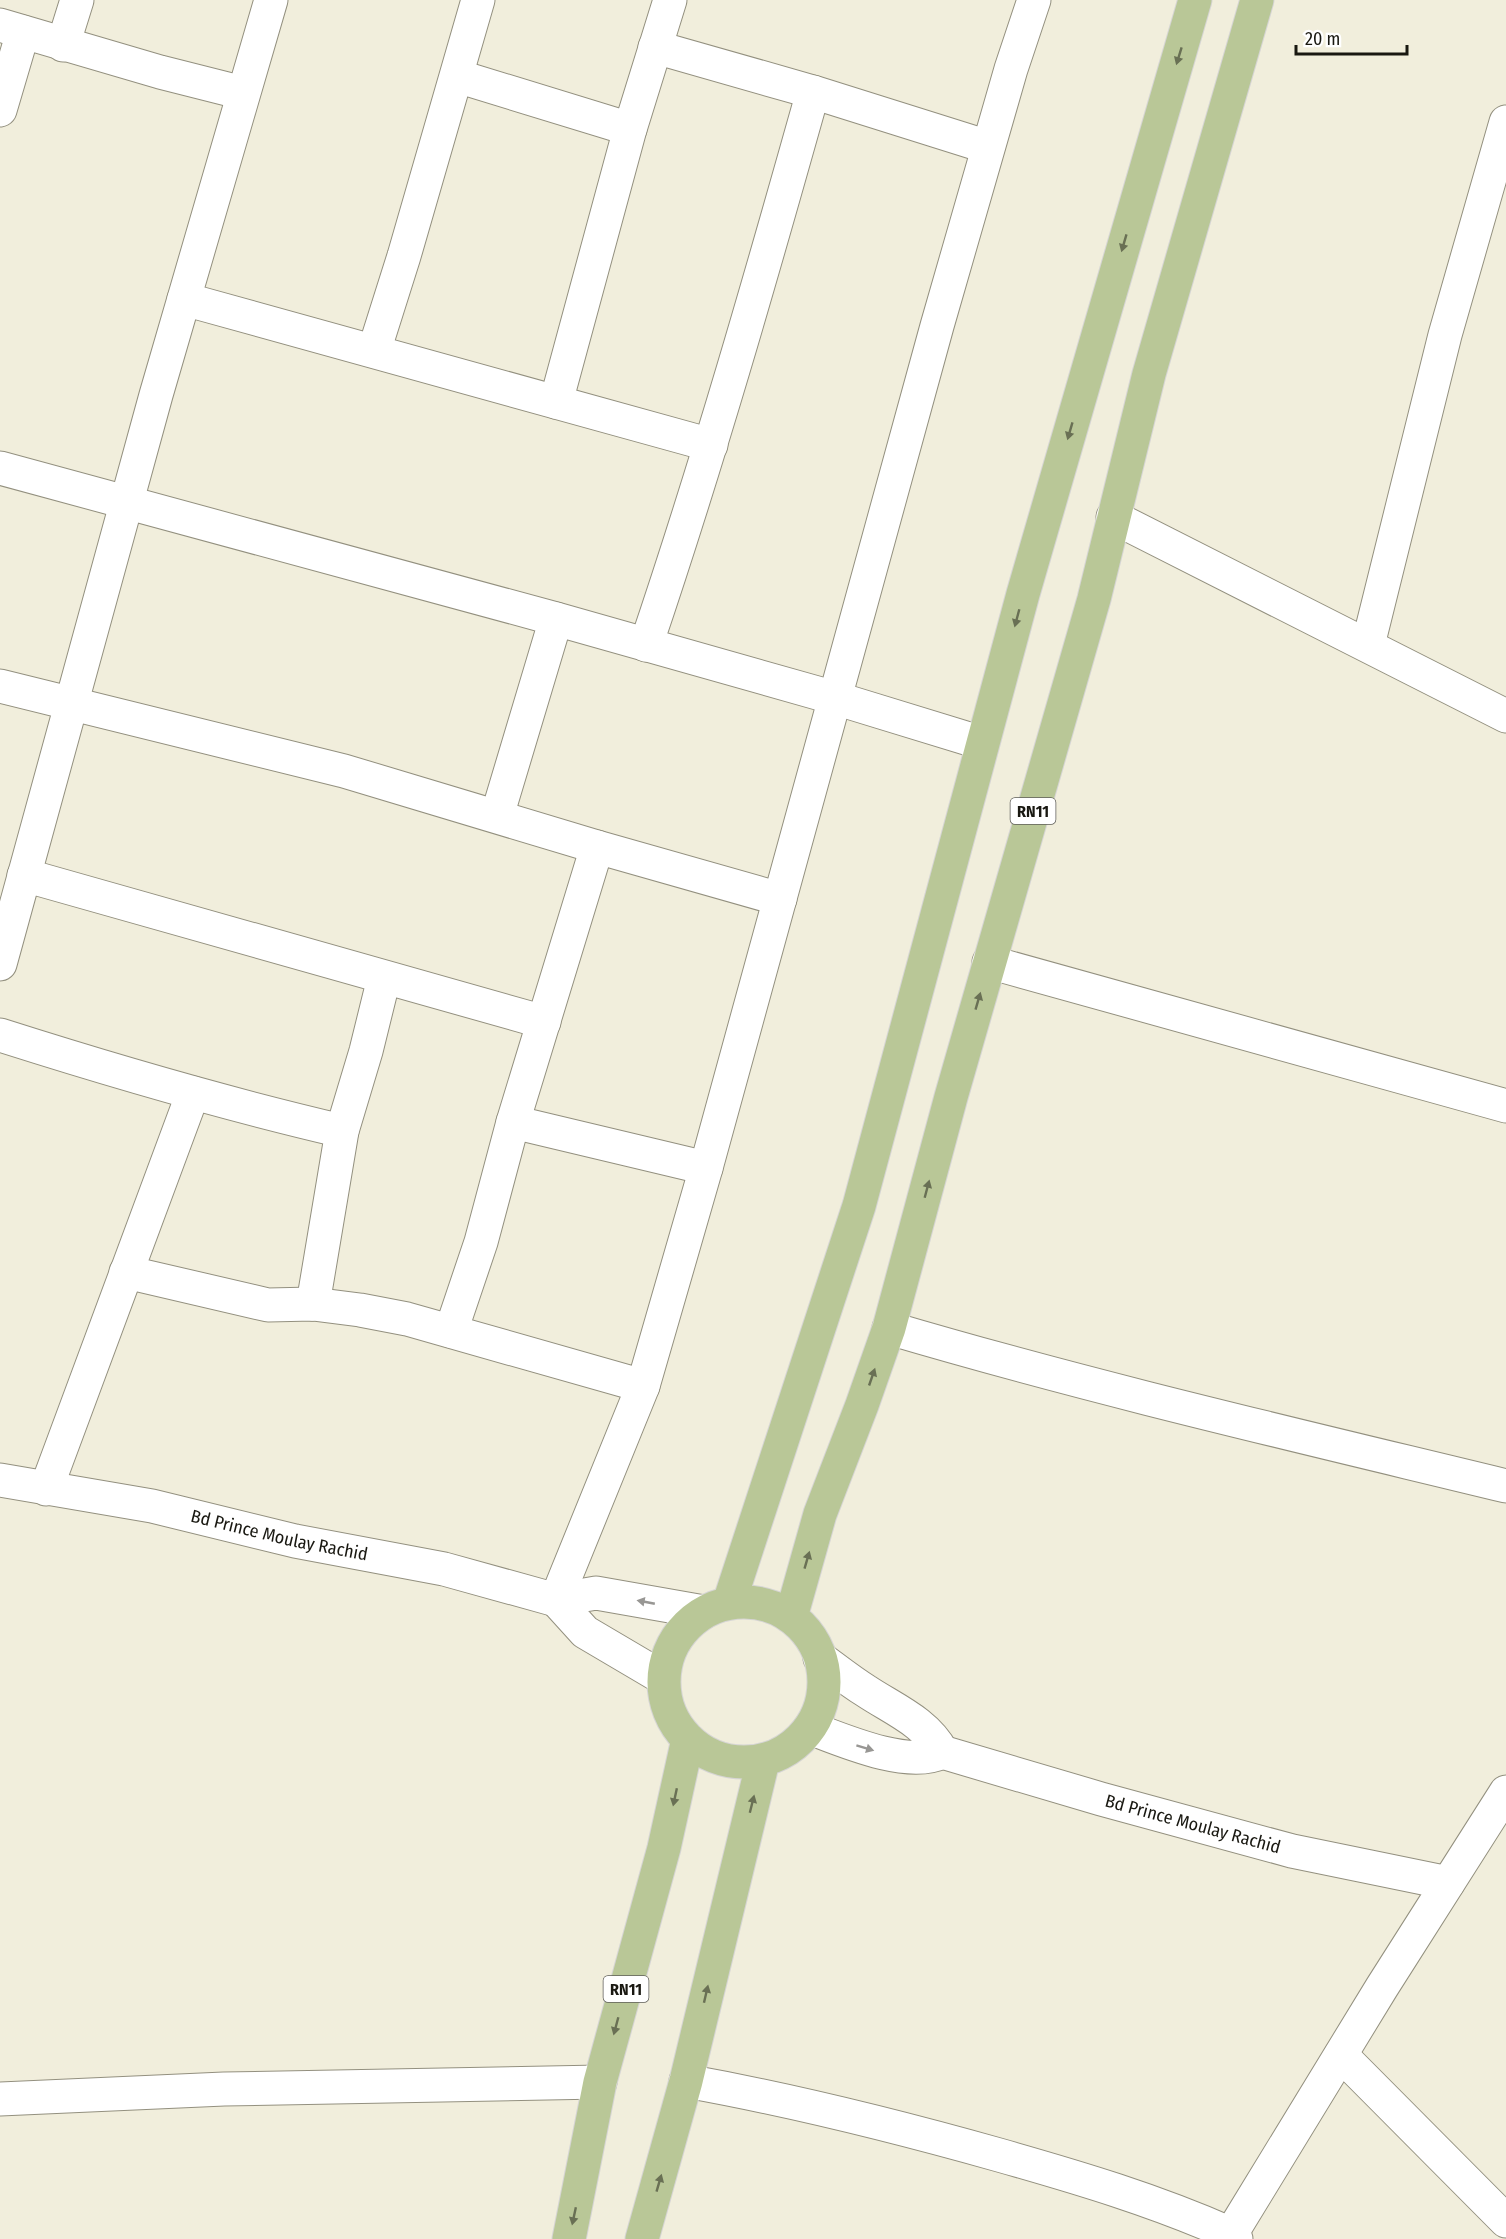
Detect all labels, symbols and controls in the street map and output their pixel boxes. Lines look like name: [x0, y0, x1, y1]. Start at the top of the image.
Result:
scale bar: [1296, 18, 1407, 56]
text: 20 m: [1305, 28, 1340, 50]
one-way arrow: [1174, 47, 1183, 65]
one-way arrow: [1119, 234, 1128, 252]
one-way arrow: [1065, 422, 1075, 440]
one-way arrow: [1011, 609, 1021, 627]
road number: RN11: [1010, 798, 1056, 824]
one-way arrow: [974, 992, 984, 1011]
one-way arrow: [922, 1180, 932, 1199]
one-way arrow: [867, 1367, 877, 1385]
street label: Bd Prince Moulay Rachid: [189, 1505, 370, 1565]
one-way arrow: [803, 1551, 812, 1569]
one-way arrow: [636, 1597, 655, 1606]
one-way arrow: [856, 1744, 874, 1753]
one-way arrow: [670, 1787, 679, 1806]
street label: Bd Prince Moulay Rachid: [1103, 1790, 1283, 1858]
one-way arrow: [748, 1795, 758, 1814]
road number: RN11: [604, 1976, 648, 2002]
one-way arrow: [702, 1985, 712, 2003]
one-way arrow: [611, 2017, 620, 2035]
one-way arrow: [655, 2174, 664, 2192]
one-way arrow: [569, 2207, 578, 2226]

